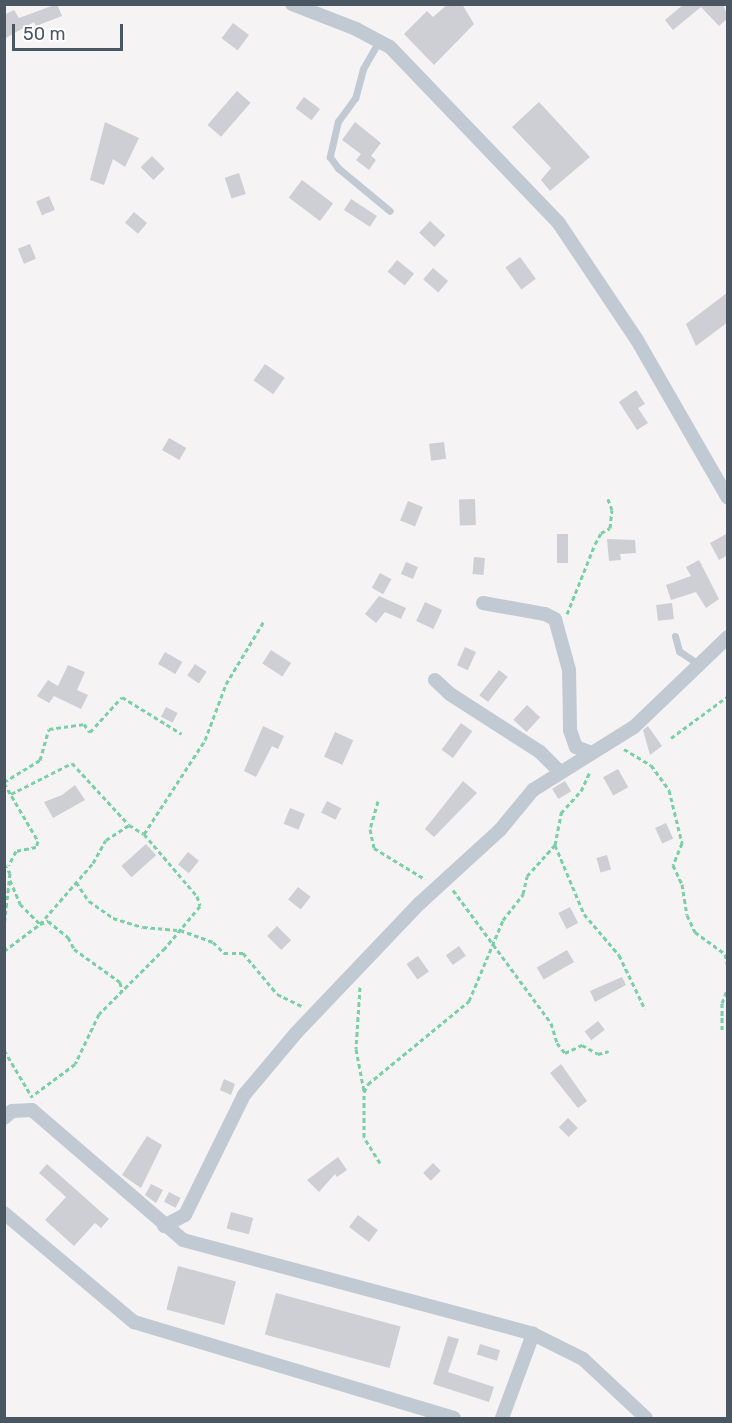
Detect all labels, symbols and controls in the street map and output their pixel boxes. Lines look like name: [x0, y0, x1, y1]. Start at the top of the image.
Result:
scale bar: [15, 12, 126, 50]
text: 50 m: [23, 23, 66, 45]

